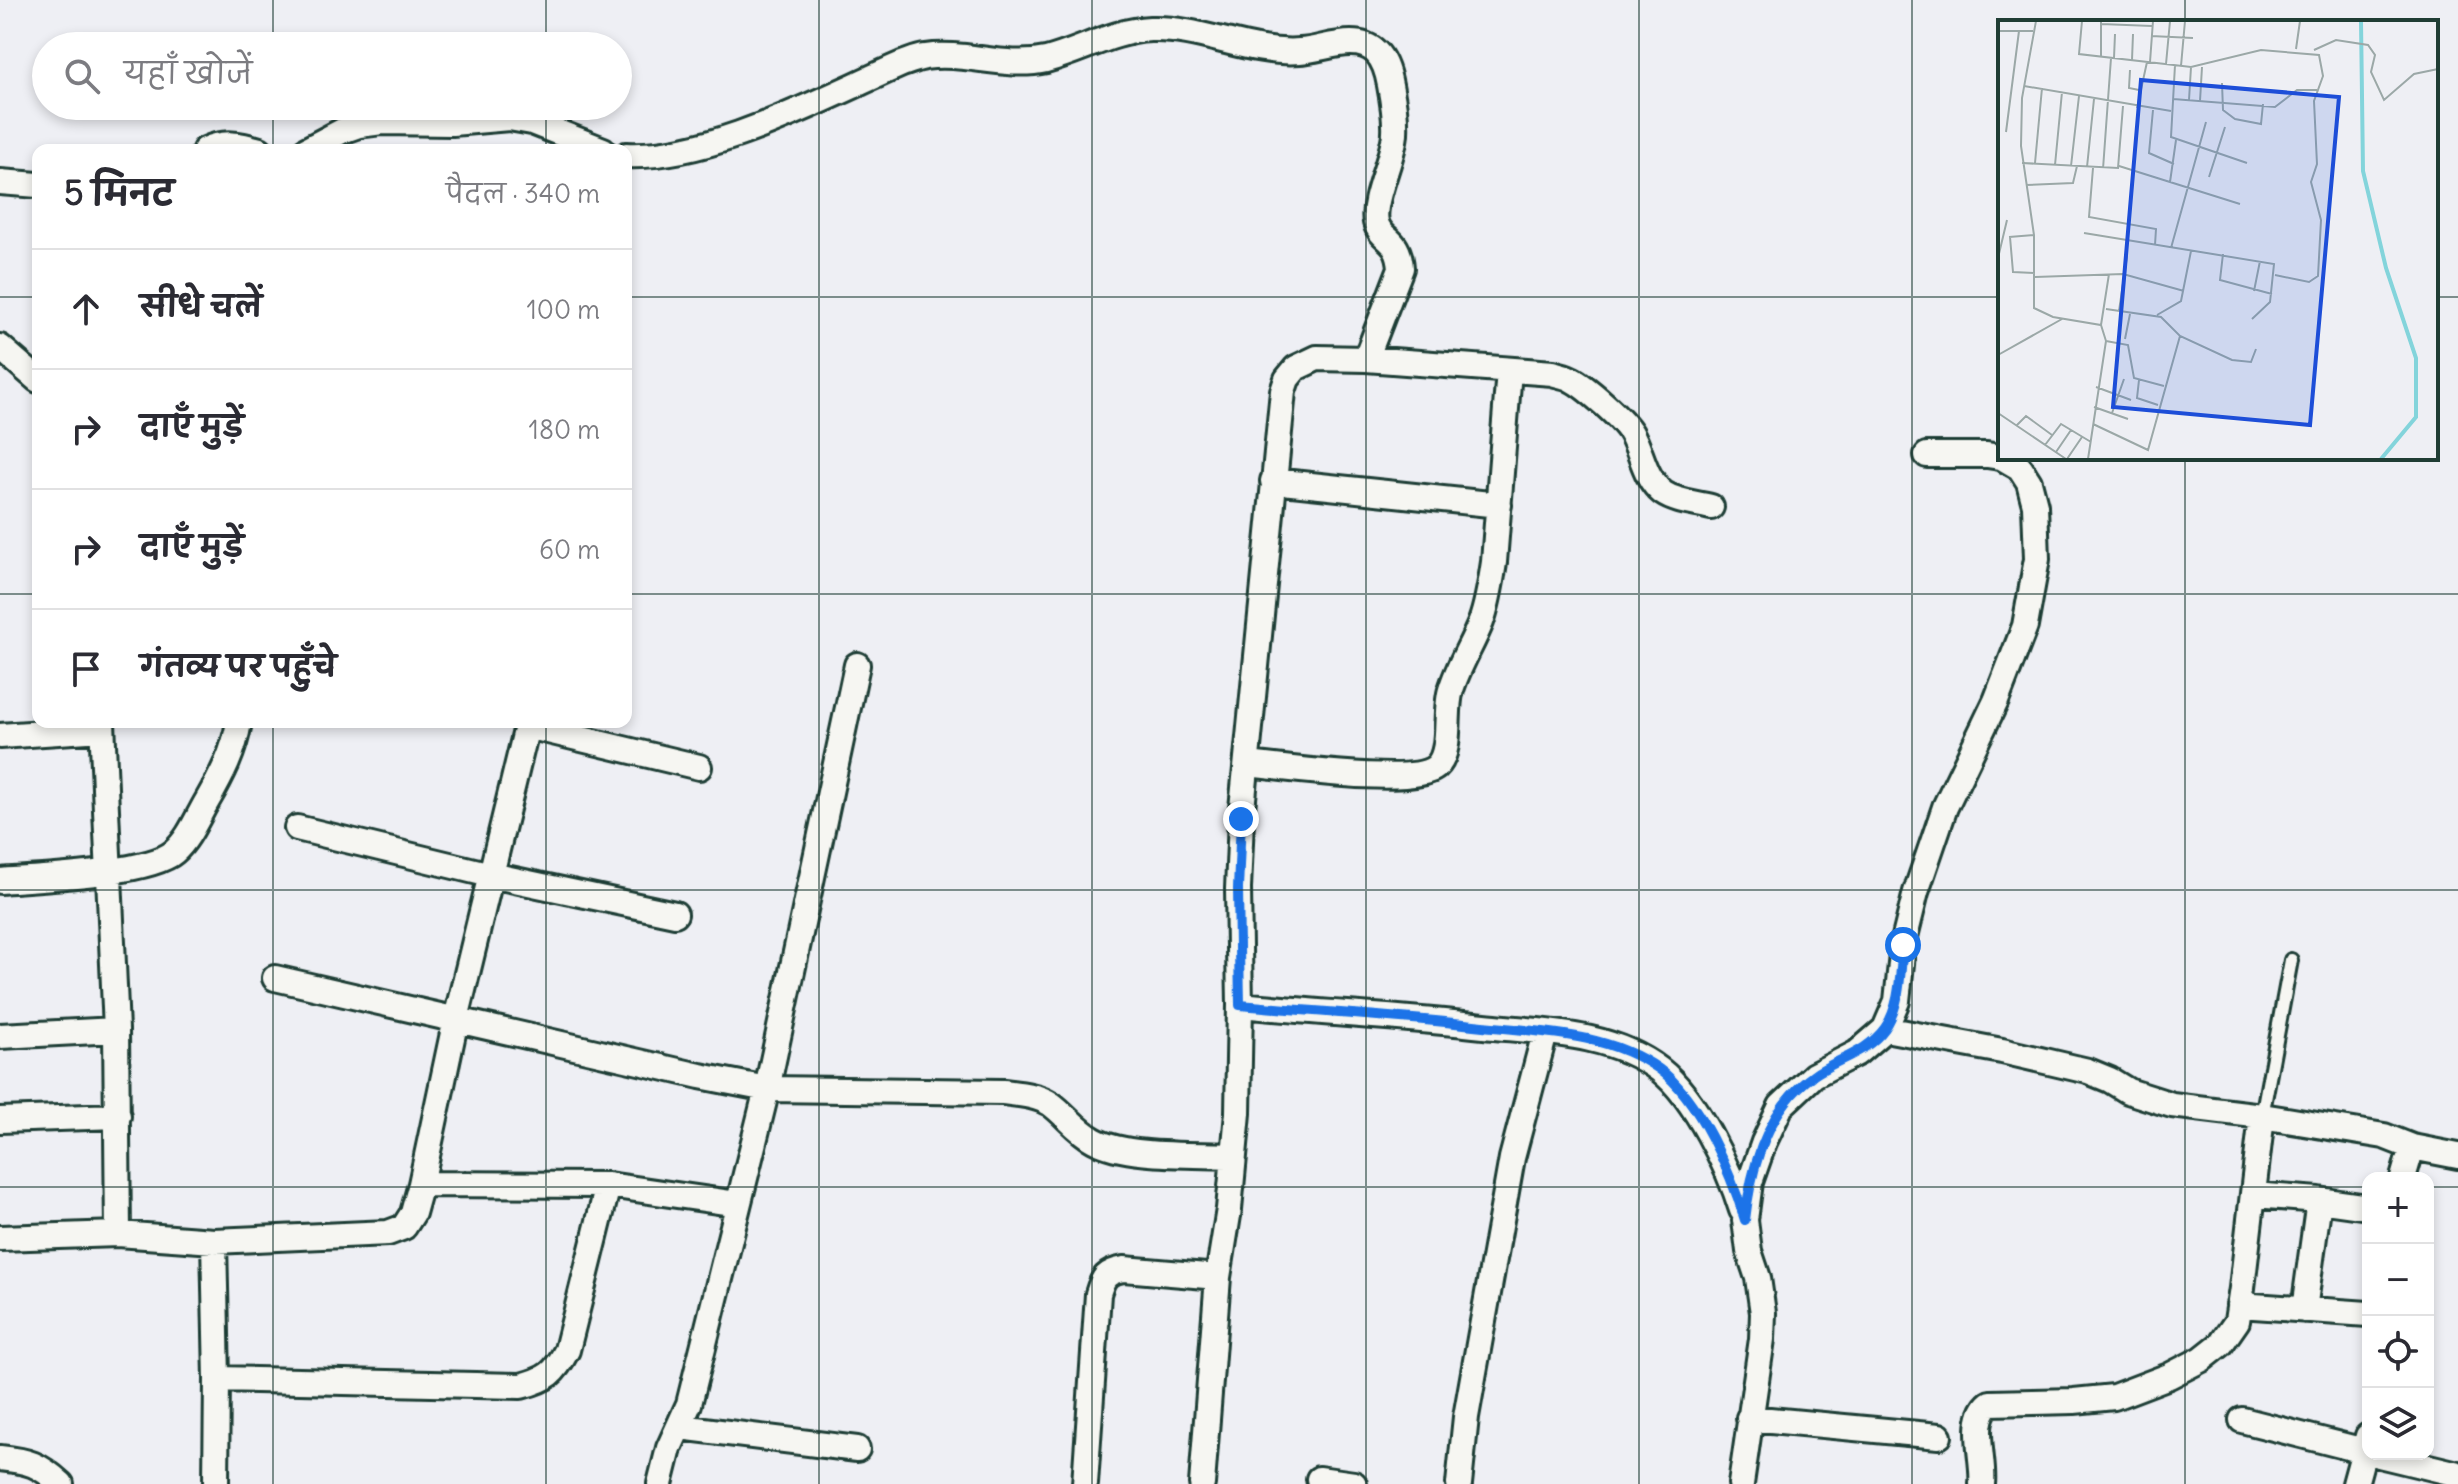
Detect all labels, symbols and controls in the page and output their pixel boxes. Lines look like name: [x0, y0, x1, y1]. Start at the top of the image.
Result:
inset map: [1998, 20, 2438, 460]
search box: [32, 32, 632, 120]
icon: search: [60, 54, 104, 98]
text: यहाँ खोजें: [124, 54, 252, 92]
text: 5 मिनट: [64, 171, 174, 214]
text: पैदल · 340 m: [446, 177, 600, 210]
icon: ahead: [64, 287, 108, 331]
text: सीधे चलें: [140, 287, 262, 325]
text: 100 m: [526, 293, 600, 326]
icon: right: [64, 407, 108, 451]
text: दाएँ मुड़ें: [140, 407, 244, 445]
text: 180 m: [529, 413, 600, 446]
icon: right: [64, 527, 108, 571]
text: दाएँ मुड़ें: [140, 527, 244, 565]
text: 60 m: [539, 533, 600, 566]
icon: arrive: [64, 647, 108, 691]
text: गंतव्य पर पहुँचे: [140, 647, 337, 685]
route end: [1223, 801, 1259, 837]
route start: [1885, 927, 1921, 963]
map controls: [2362, 1172, 2434, 1460]
button: +: [2362, 1172, 2434, 1244]
button: −: [2362, 1244, 2434, 1316]
button: locate: [2362, 1316, 2434, 1388]
button: layers: [2362, 1388, 2434, 1460]

